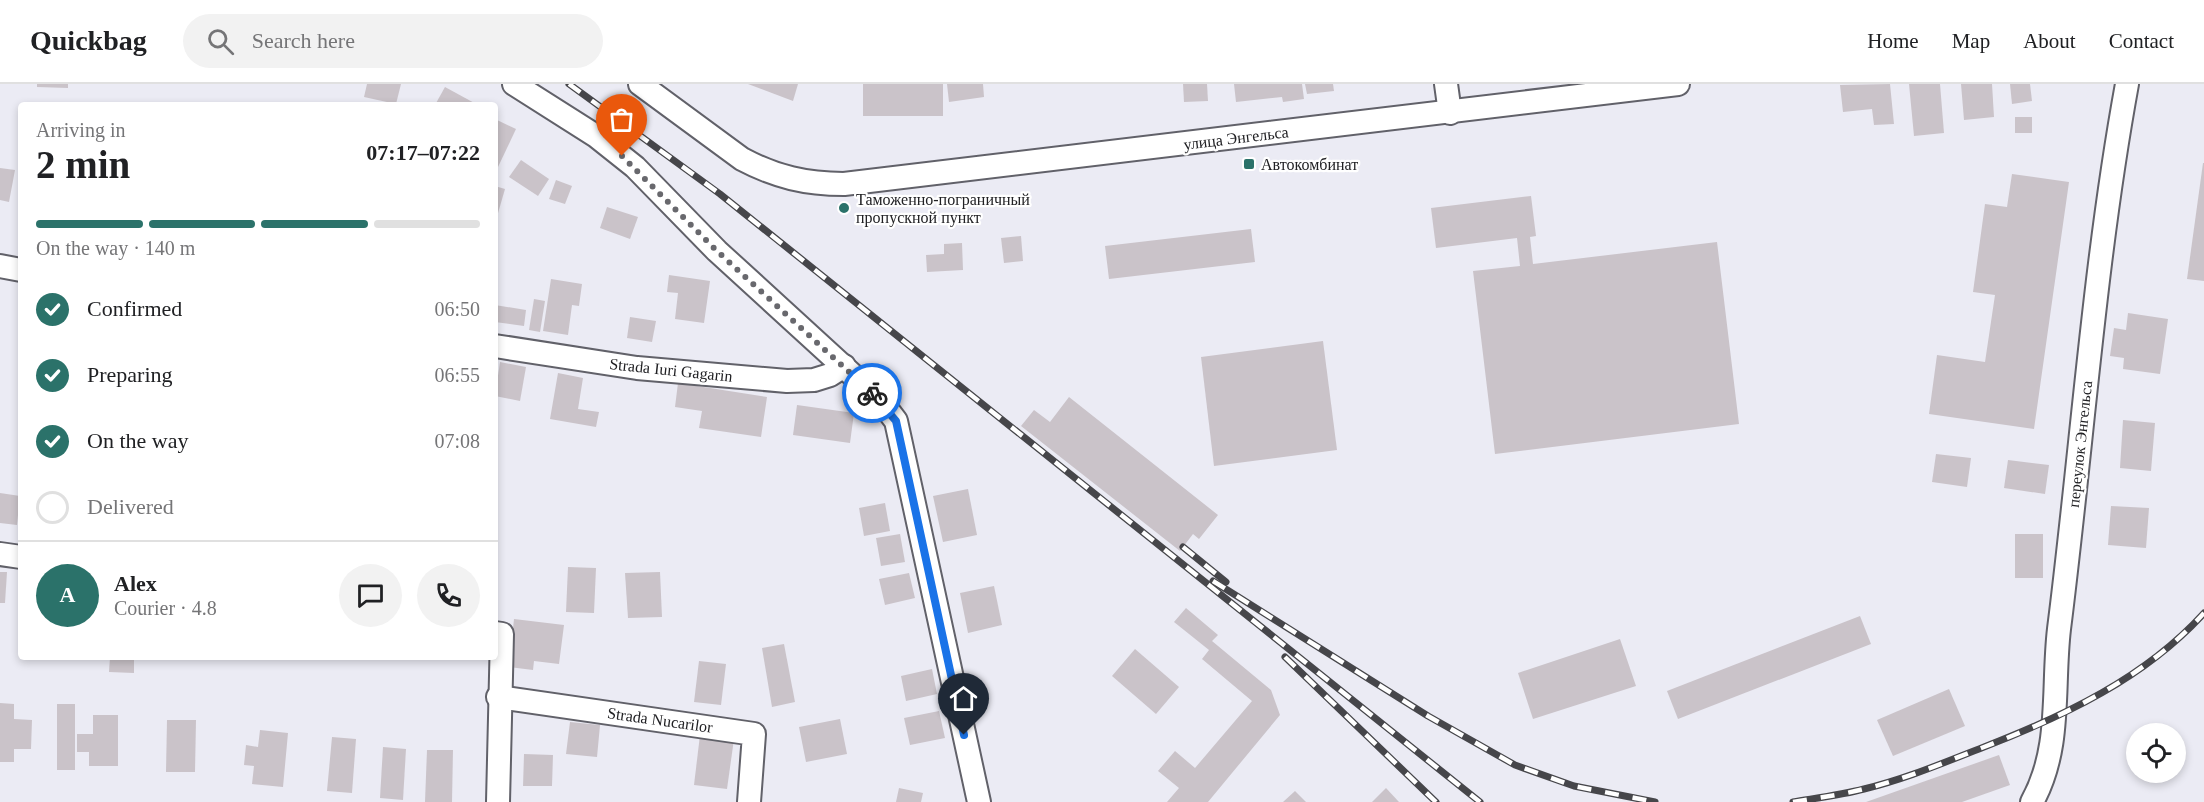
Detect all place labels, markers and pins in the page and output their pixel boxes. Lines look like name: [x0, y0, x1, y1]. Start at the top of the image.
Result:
pin: [596, 94, 647, 156]
place label: Автокомбинат: [1261, 156, 1358, 173]
marker: Автокомбинат: [1242, 157, 1256, 171]
place label: Таможенно-пограничный пропускной пункт: [856, 191, 1030, 227]
marker: Таможенно-пограничный пропускной пункт: [837, 201, 851, 215]
pin: [938, 673, 989, 735]

